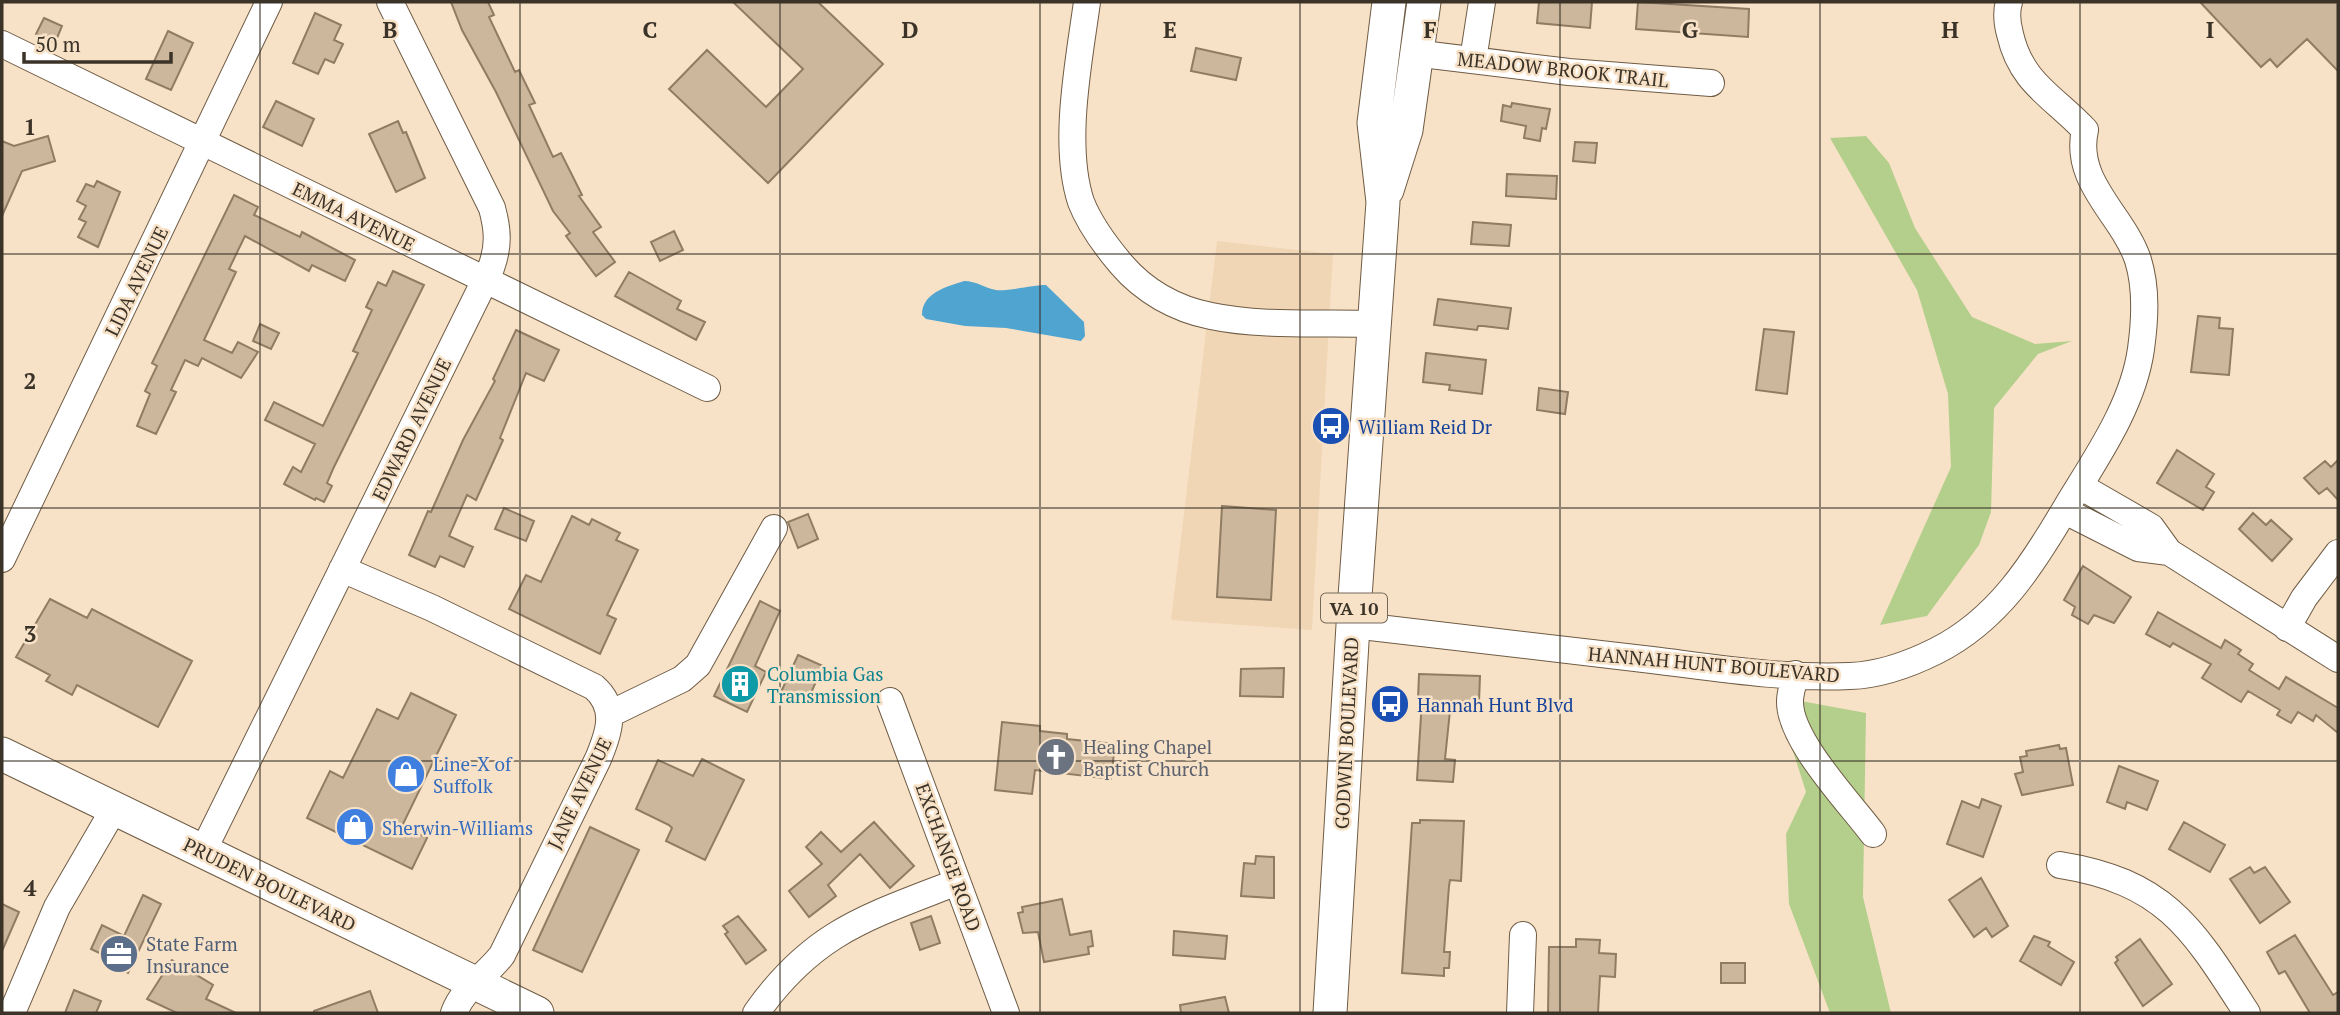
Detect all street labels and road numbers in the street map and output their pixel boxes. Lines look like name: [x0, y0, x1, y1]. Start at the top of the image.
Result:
street label: MEADOW BROOK TRAIL: [1456, 45, 1670, 93]
street label: EMMA AVENUE: [288, 175, 420, 257]
street label: LIDA AVENUE: [99, 222, 173, 340]
street label: EDWARD AVENUE: [366, 354, 456, 504]
road number: VA 10: [1321, 594, 1387, 622]
street label: GODWIN BOULEVARD: [1328, 636, 1364, 830]
street label: HANNAH HUNT BOULEVARD: [1587, 641, 1841, 687]
street label: JANE AVENUE: [541, 733, 617, 853]
street label: EXCHANGE ROAD: [911, 780, 987, 934]
street label: PRUDEN BOULEVARD: [180, 831, 360, 937]

